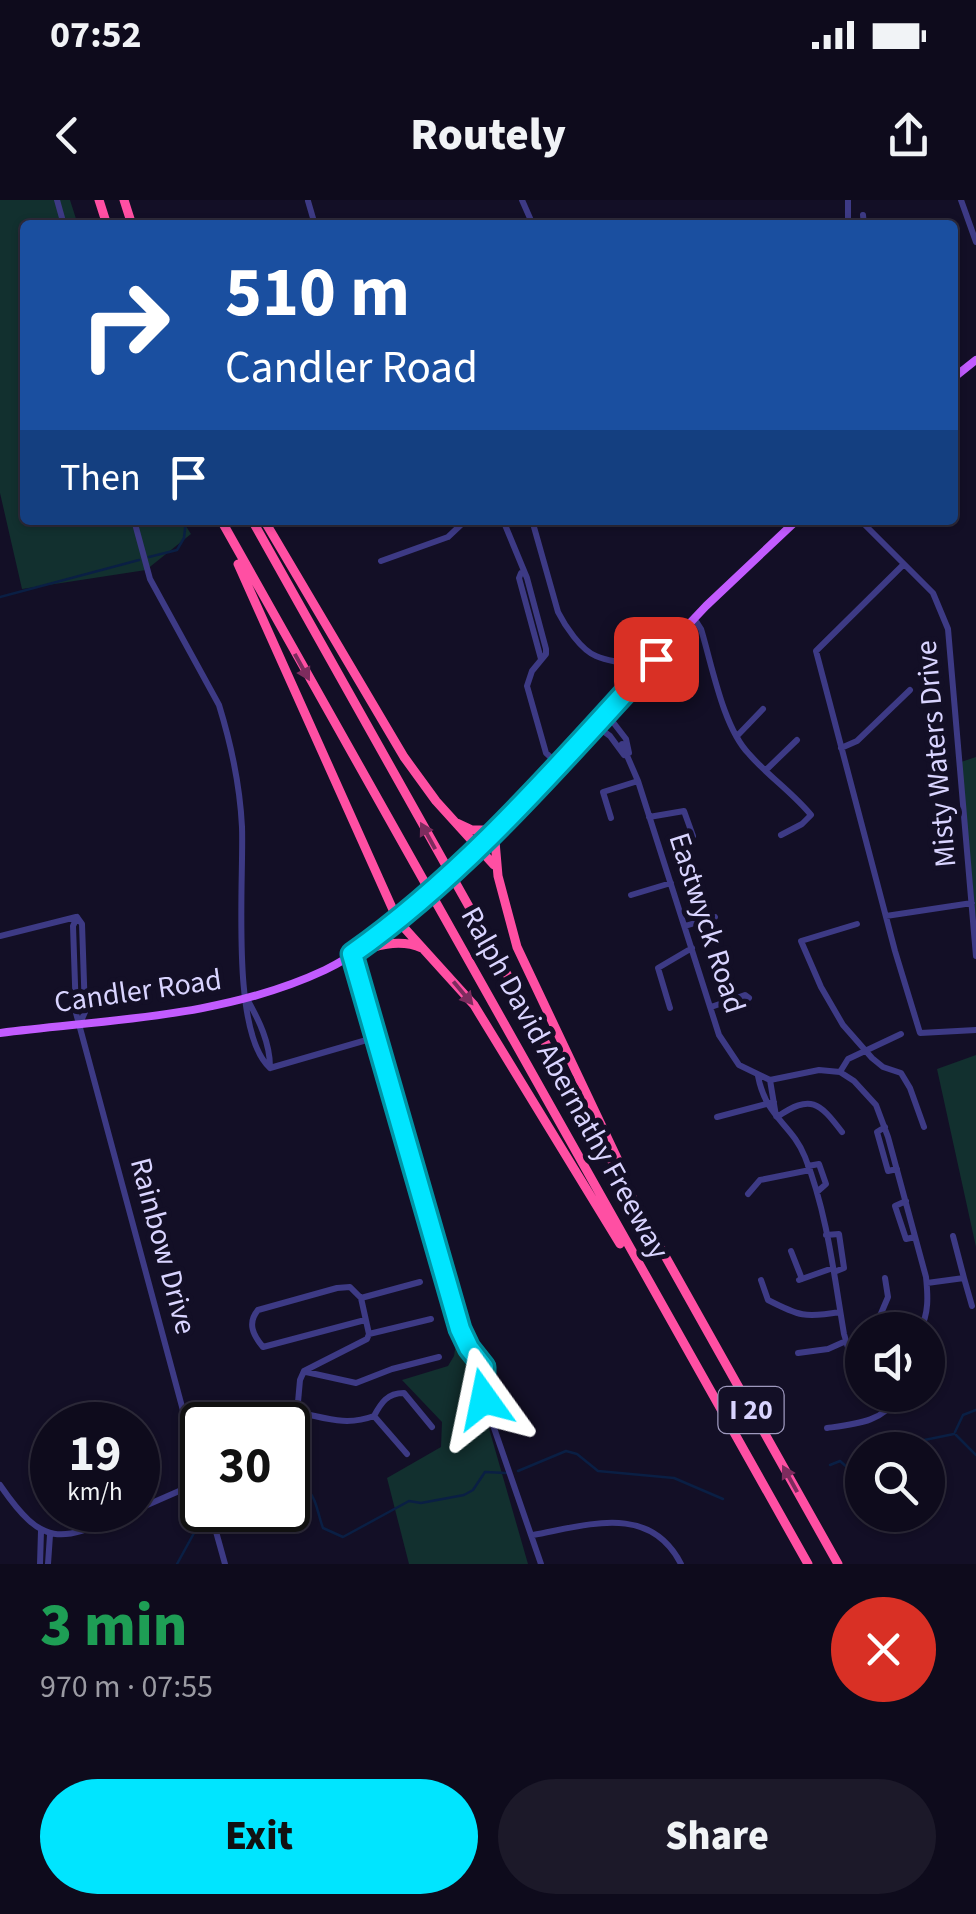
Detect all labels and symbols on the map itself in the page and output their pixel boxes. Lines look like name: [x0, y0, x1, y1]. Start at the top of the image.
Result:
pin: [614, 617, 699, 702]
street label: Misty Waters Drive: [905, 639, 967, 869]
one-way arrow: [292, 653, 310, 681]
one-way arrow: [420, 822, 438, 850]
street label: Eastwyck Road: [658, 827, 756, 1019]
street label: Ralph David Abernathy Freeway: [450, 899, 680, 1267]
street label: Candler Road: [52, 958, 224, 1024]
one-way arrow: [452, 981, 473, 1006]
street label: Rainbow Drive: [119, 1153, 207, 1339]
position arrow: [432, 1347, 536, 1451]
road number: I 20: [718, 1387, 784, 1433]
speed limit sign: 30: [180, 1402, 310, 1532]
one-way arrow: [781, 1465, 799, 1493]

